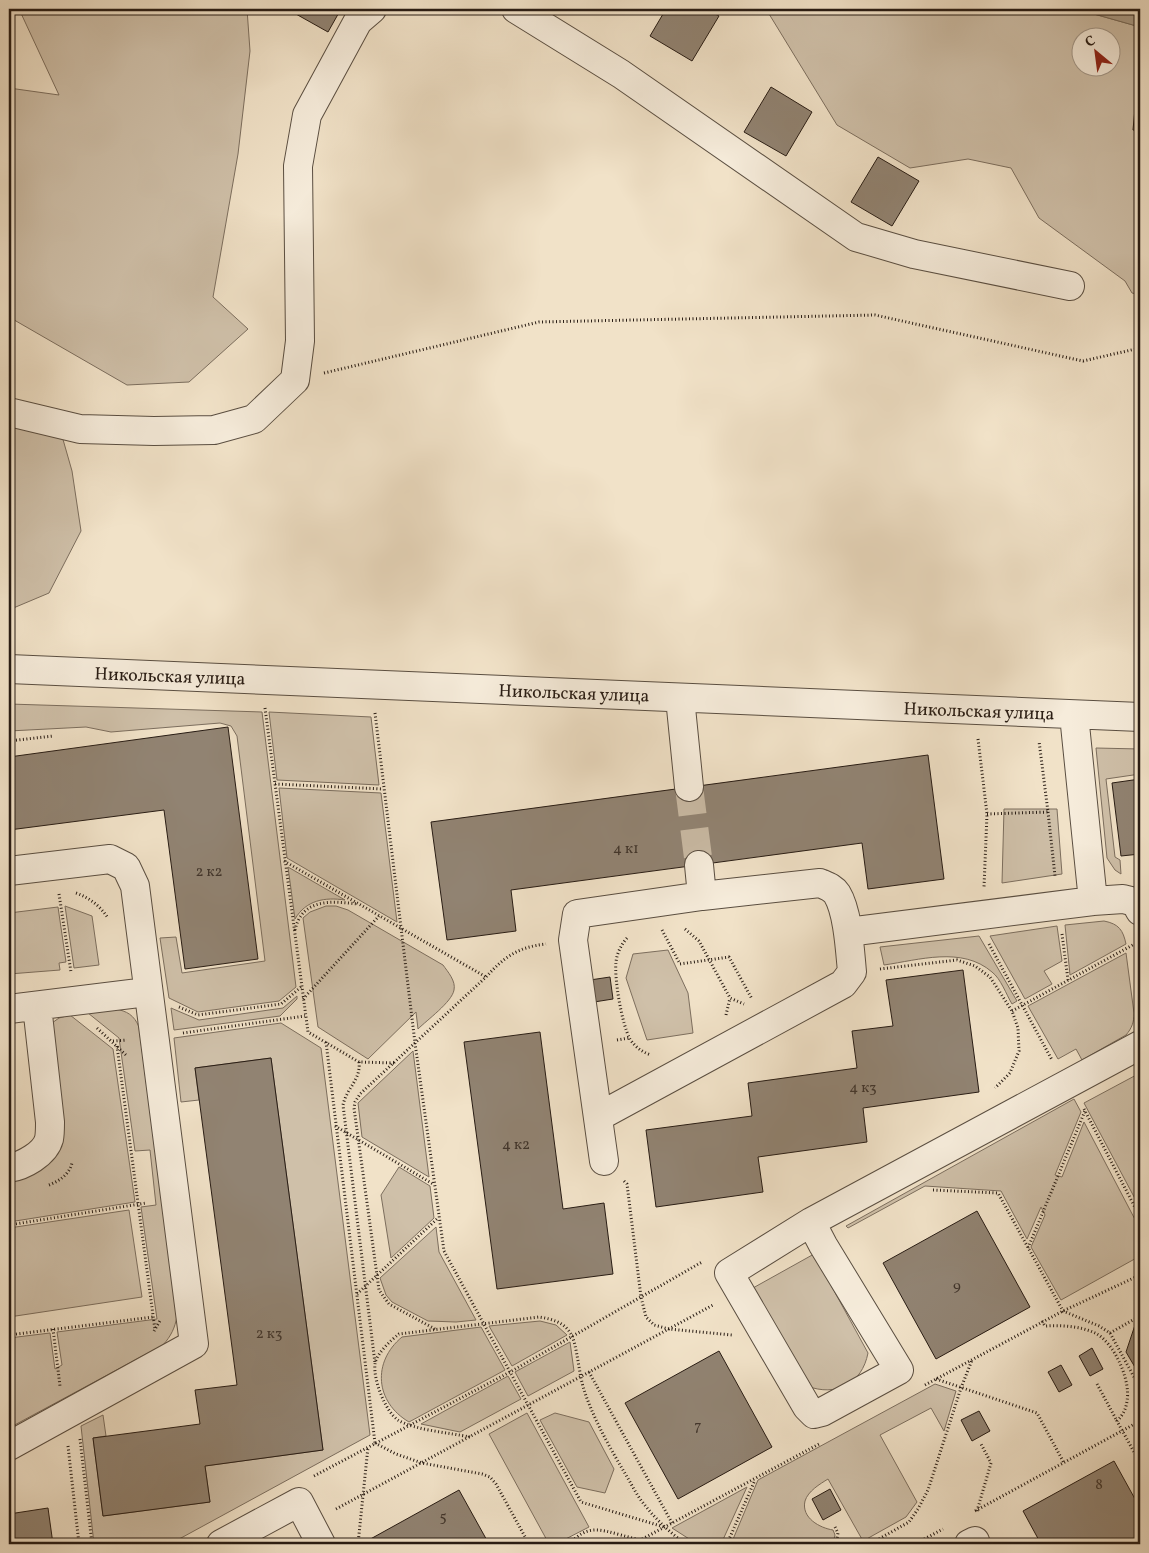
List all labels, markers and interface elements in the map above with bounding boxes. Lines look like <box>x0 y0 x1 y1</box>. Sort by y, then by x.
north arrow <box>1072 28 1122 78</box>
text: С <box>1082 31 1099 52</box>
street label: Никольская улица <box>94 662 246 693</box>
street label: Никольская улица <box>498 679 650 710</box>
street label: Никольская улица <box>903 697 1055 728</box>
house number: 4 к1 <box>613 839 639 860</box>
house number: 2 к2 <box>195 862 223 883</box>
house number: 4 к3 <box>849 1078 877 1099</box>
house number: 4 к2 <box>502 1135 530 1156</box>
house number: 9 <box>953 1276 961 1297</box>
house number: 2 к3 <box>256 1324 282 1345</box>
house number: 7 <box>694 1416 702 1437</box>
house number: 8 <box>1095 1475 1103 1496</box>
house number: 5 <box>439 1507 447 1528</box>

